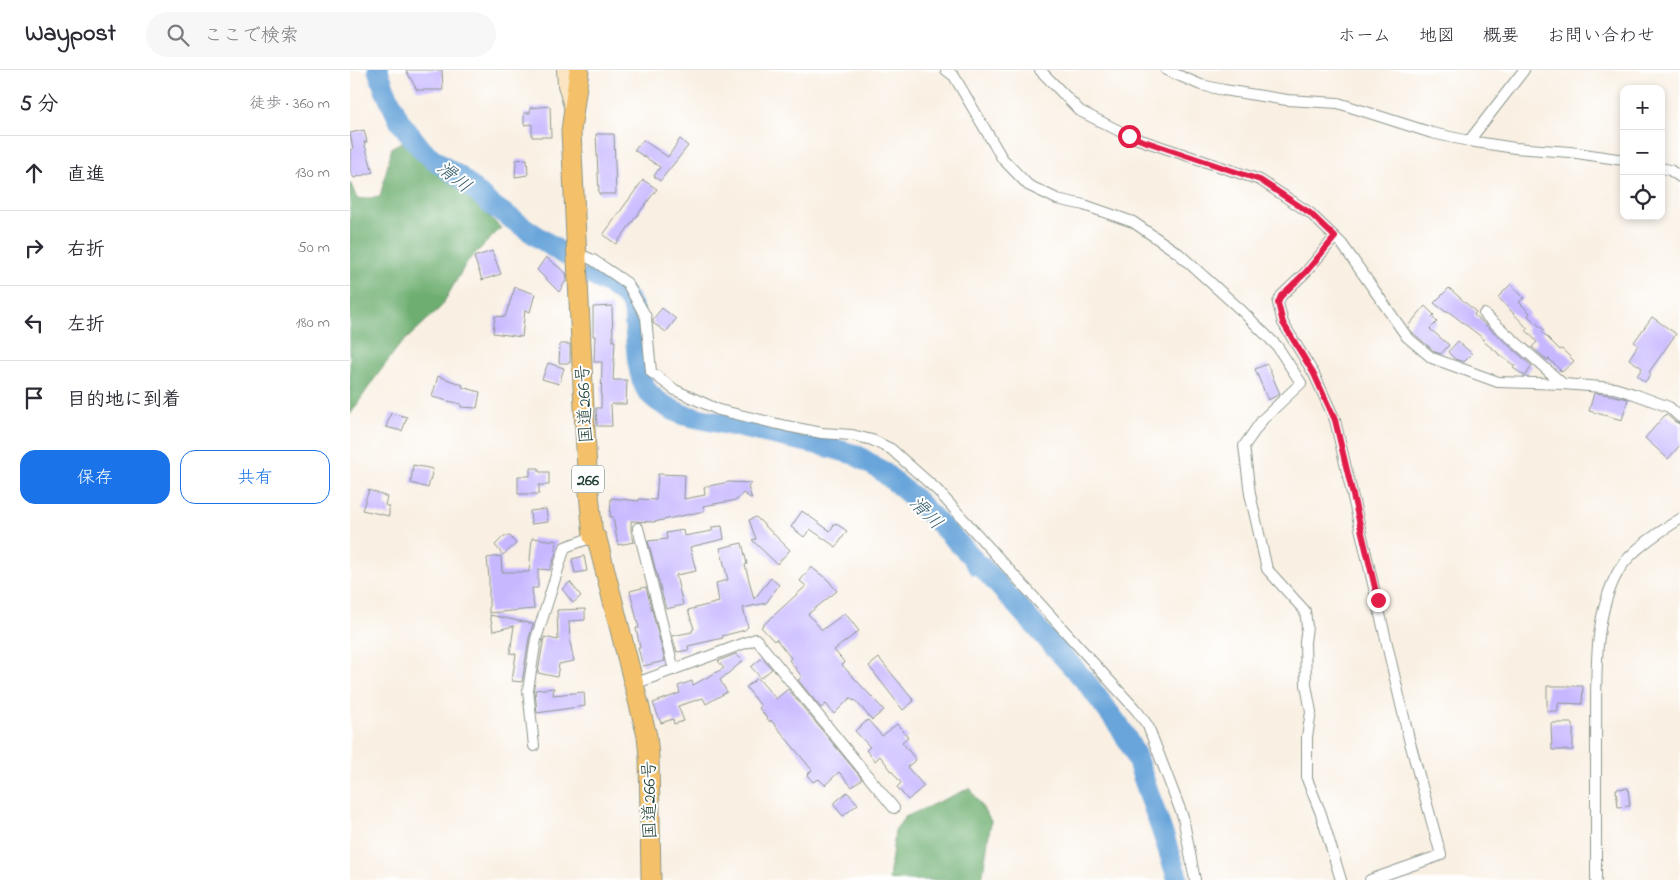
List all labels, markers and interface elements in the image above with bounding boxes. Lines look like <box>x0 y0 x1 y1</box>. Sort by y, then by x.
search box <box>146 12 496 57</box>
text: Waypost <box>25 17 116 52</box>
icon: search <box>164 21 192 49</box>
text: ここで検索 <box>204 23 299 50</box>
text: ホーム <box>1338 24 1391 50</box>
text: 地図 <box>1419 24 1455 50</box>
text: 概要 <box>1483 24 1519 50</box>
text: お問い合わせ <box>1547 24 1655 50</box>
map controls <box>1620 85 1665 220</box>
button: + <box>1620 85 1665 130</box>
text: 5 分 <box>20 90 58 120</box>
text: 徒歩 · 360 m <box>250 92 330 116</box>
route start <box>1118 125 1141 148</box>
button: − <box>1620 130 1665 175</box>
water label: 滑川 <box>430 155 477 200</box>
icon: ahead <box>20 159 48 187</box>
text: 130 m <box>295 161 330 185</box>
text: 直進 <box>67 162 105 189</box>
button: locate <box>1620 175 1665 220</box>
icon: right <box>20 234 48 262</box>
text: 50 m <box>298 236 330 260</box>
text: 右折 <box>67 237 105 264</box>
icon: left <box>20 309 48 337</box>
text: 180 m <box>296 311 330 335</box>
text: 左折 <box>67 312 105 339</box>
street label: 国道266号 <box>571 364 601 444</box>
icon: arrive <box>20 384 48 412</box>
text: 目的地に到着 <box>67 387 181 414</box>
button: 保存 <box>20 450 170 504</box>
button: 共有 <box>180 450 330 504</box>
road number: 266 <box>572 466 604 492</box>
water label: 滑川 <box>902 491 948 537</box>
route end <box>1367 589 1390 612</box>
street label: 国道266号 <box>637 760 665 840</box>

